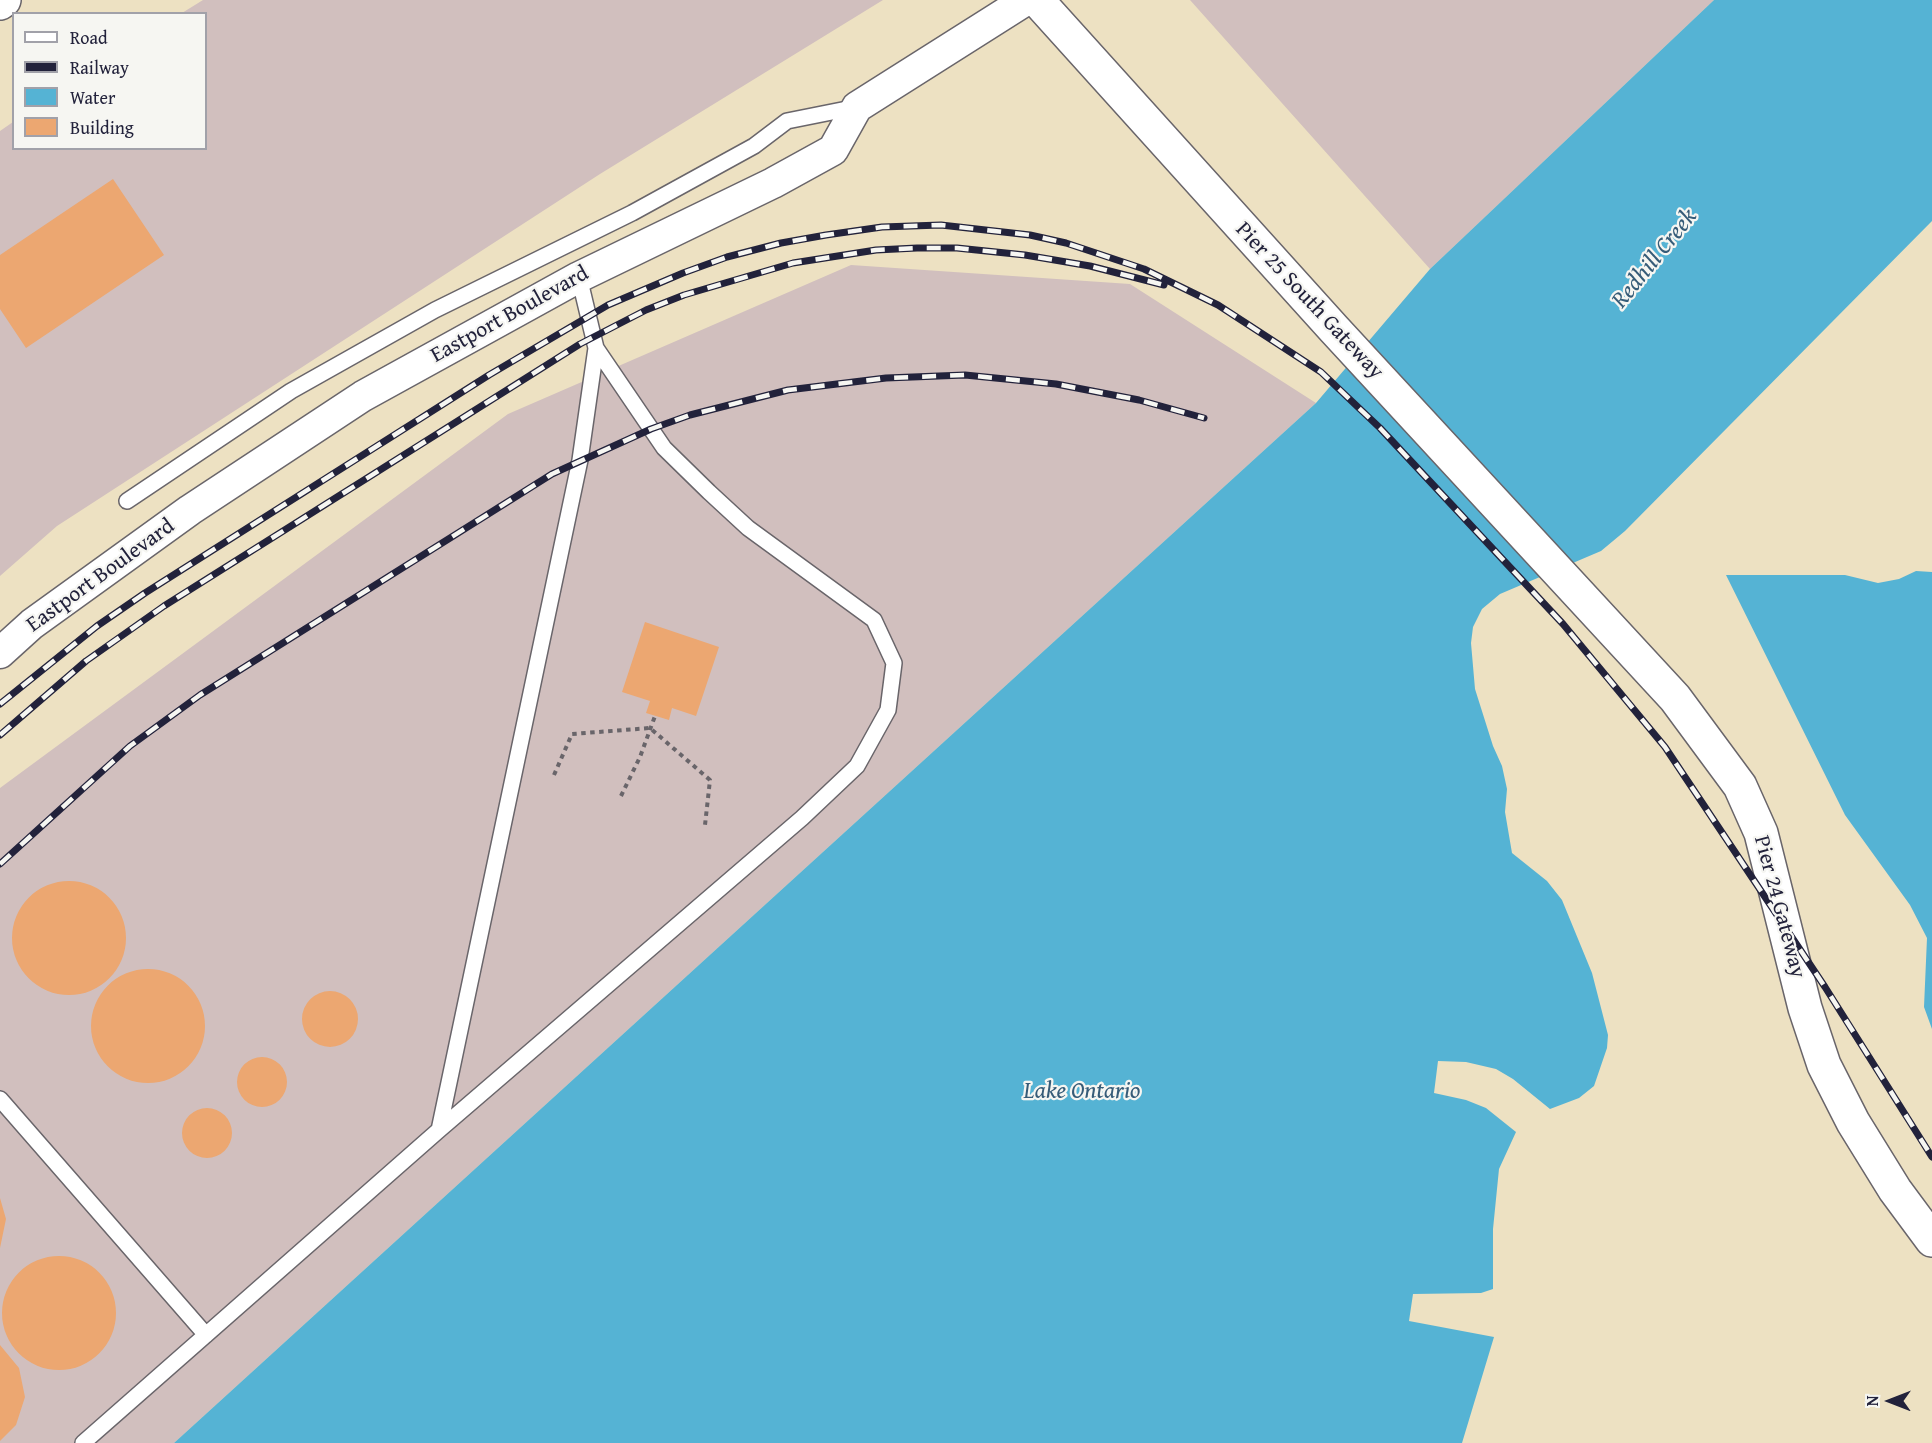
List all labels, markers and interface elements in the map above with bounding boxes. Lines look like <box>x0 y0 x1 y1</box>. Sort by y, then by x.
legend <box>12 12 207 150</box>
text: Road <box>70 24 108 51</box>
text: Railway <box>70 54 129 81</box>
text: Water <box>70 84 115 111</box>
text: Building <box>70 114 134 141</box>
water label: Redhill Creek <box>1606 204 1704 314</box>
street label: Pier 25 South Gateway <box>1229 217 1389 385</box>
street label: Eastport Boulevard <box>426 261 594 369</box>
street label: Eastport Boulevard <box>22 513 180 639</box>
street label: Pier 24 Gateway <box>1747 833 1811 981</box>
water label: Lake Ontario <box>1024 1078 1140 1106</box>
north arrow <box>1860 1371 1920 1431</box>
text: N <box>1860 1396 1884 1406</box>

